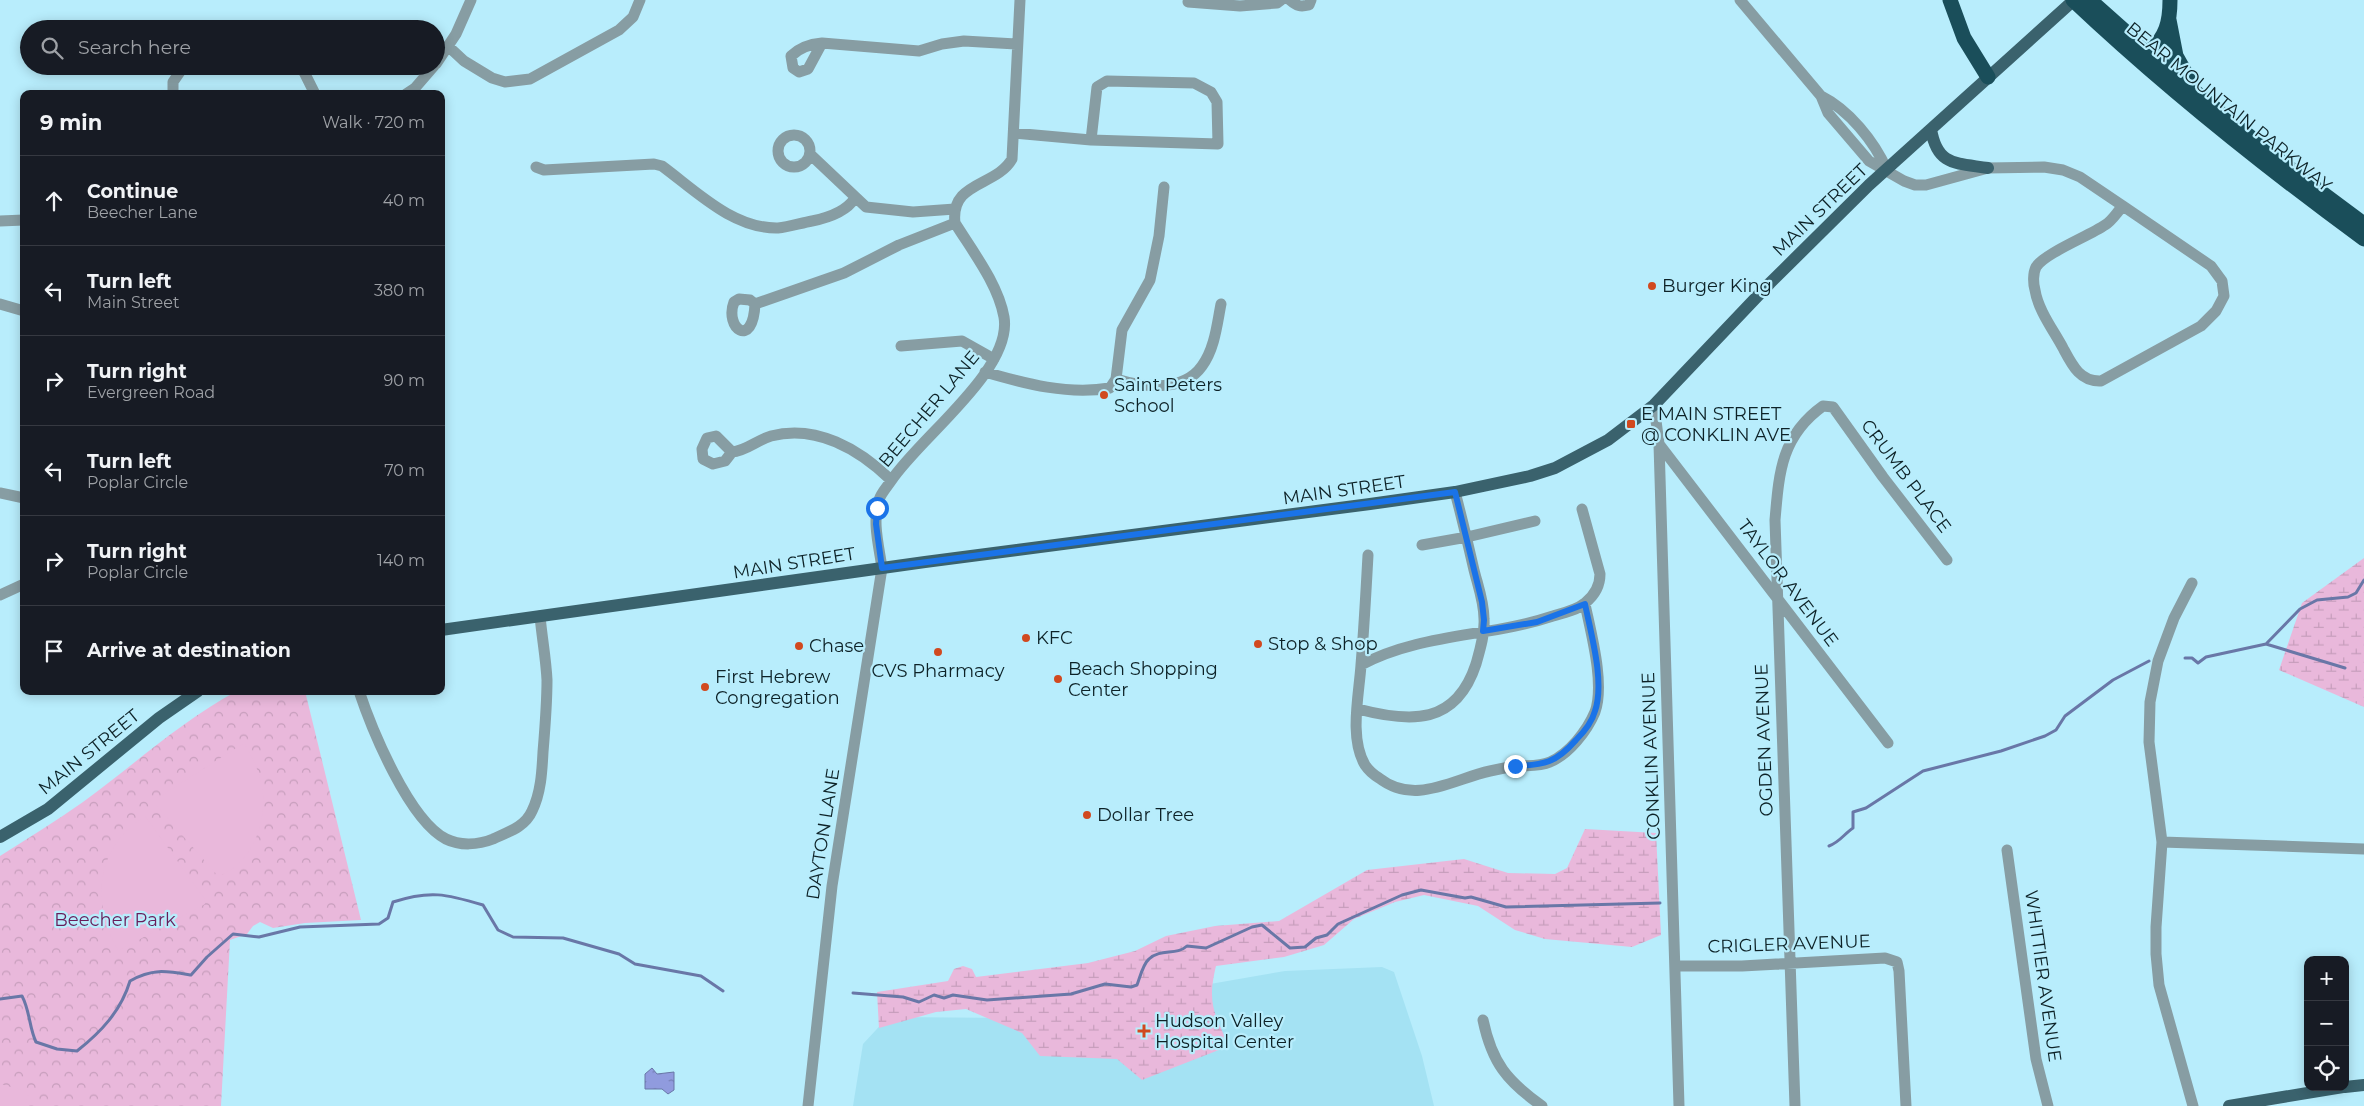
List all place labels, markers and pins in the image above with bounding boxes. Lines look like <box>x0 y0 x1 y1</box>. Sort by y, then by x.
place label: Burger King <box>1662 275 1772 297</box>
marker: Burger King <box>1646 280 1658 292</box>
place label: Saint Peters School <box>1114 374 1222 417</box>
marker: Saint Peters School <box>1098 389 1110 401</box>
place label: E MAIN STREET @ CONKLIN AVE <box>1641 403 1791 446</box>
marker: E MAIN STREET @ CONKLIN AVE <box>1625 418 1637 430</box>
place label: KFC <box>1036 627 1073 649</box>
marker: KFC <box>1020 632 1032 644</box>
place label: Stop & Shop <box>1268 633 1378 655</box>
place label: Chase <box>809 635 864 657</box>
marker: Stop & Shop <box>1252 638 1264 650</box>
marker: Chase <box>793 640 805 652</box>
marker: CVS Pharmacy <box>932 646 944 658</box>
place label: Beach Shopping Center <box>1068 658 1218 701</box>
place label: CVS Pharmacy <box>871 660 1005 682</box>
place label: First Hebrew Congregation <box>715 666 840 709</box>
marker: Beach Shopping Center <box>1052 673 1064 685</box>
marker: First Hebrew Congregation <box>699 681 711 693</box>
place label: Dollar Tree <box>1097 804 1194 826</box>
marker: Dollar Tree <box>1081 809 1093 821</box>
place label: Hudson Valley Hospital Center <box>1155 1010 1294 1053</box>
marker: Hudson Valley Hospital Center <box>1137 1024 1151 1038</box>

